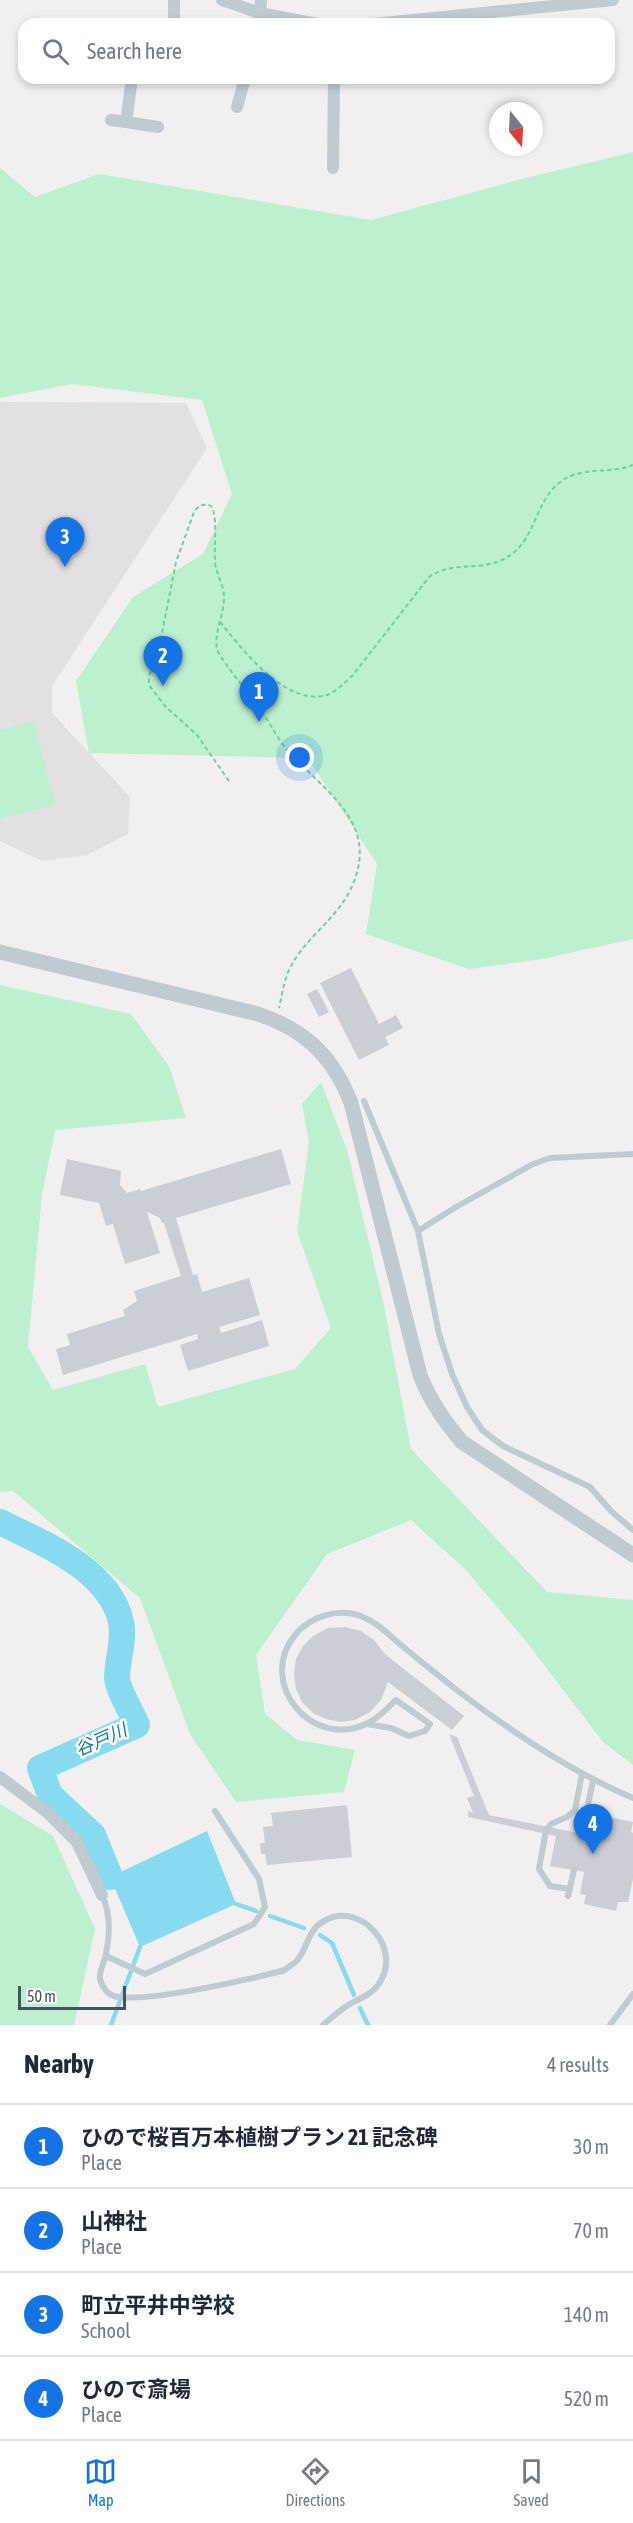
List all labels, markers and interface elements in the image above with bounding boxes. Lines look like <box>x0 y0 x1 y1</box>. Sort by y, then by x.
search box <box>18 18 615 84</box>
icon: search <box>39 35 72 68</box>
text: Search here <box>87 38 182 64</box>
north arrow <box>489 102 543 156</box>
pin: 3 <box>46 518 84 567</box>
pin: 2 <box>144 636 182 686</box>
pin: 1 <box>240 672 278 722</box>
your location <box>285 743 314 772</box>
water label: 谷戸川 <box>72 1718 132 1760</box>
pin: 4 <box>574 1804 612 1854</box>
scale bar <box>18 1983 126 2010</box>
text: 50 m <box>27 1987 56 2005</box>
text: Nearby <box>24 2049 94 2079</box>
text: 4 results <box>547 2053 609 2076</box>
text: ひので桜百万本植樹プラン 21 記念碑 <box>81 2124 438 2150</box>
text: 1 <box>39 2135 48 2158</box>
text: 30 m <box>573 2135 609 2158</box>
text: Place <box>81 2151 122 2174</box>
text: 山神社 <box>81 2208 147 2234</box>
text: 2 <box>39 2219 48 2242</box>
text: 70 m <box>573 2219 609 2242</box>
text: Place <box>81 2235 122 2258</box>
text: 町立平井中学校 <box>81 2292 235 2318</box>
text: 3 <box>39 2303 48 2326</box>
text: 140 m <box>564 2303 609 2326</box>
text: School <box>81 2319 131 2342</box>
text: ひので斎場 <box>81 2376 191 2402</box>
text: 4 <box>39 2387 48 2410</box>
text: 520 m <box>564 2387 609 2410</box>
text: Place <box>81 2403 122 2426</box>
tab: Map <box>84 2455 117 2509</box>
tab: Directions <box>285 2455 345 2509</box>
tab: Saved <box>513 2455 549 2509</box>

